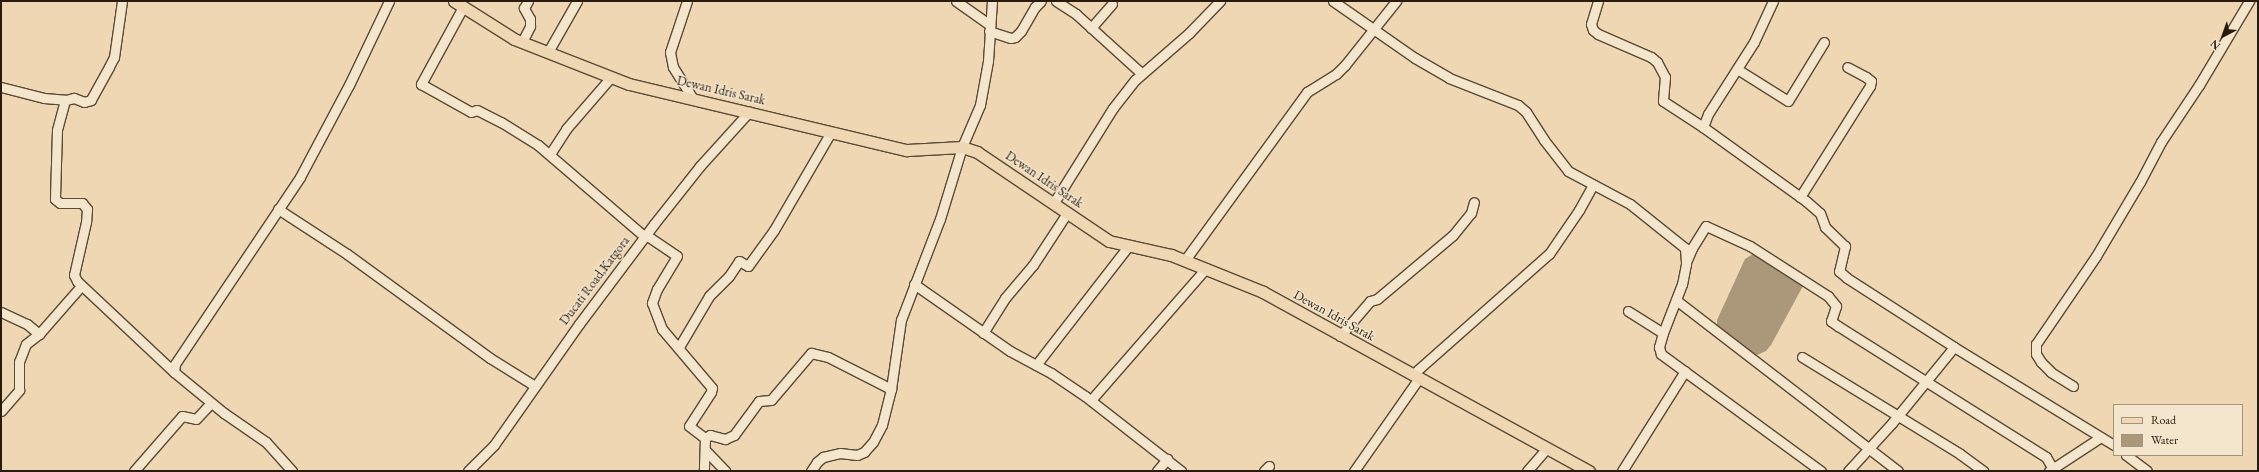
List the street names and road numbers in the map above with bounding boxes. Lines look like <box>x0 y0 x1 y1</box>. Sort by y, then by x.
street label: Dewan Idris Sarak <box>675 73 767 109</box>
street label: Dewan Idris Sarak <box>1002 148 1086 212</box>
street label: Ducati Road,Katgora <box>557 234 633 328</box>
street label: Dewan Idris Sarak <box>1291 287 1377 345</box>

